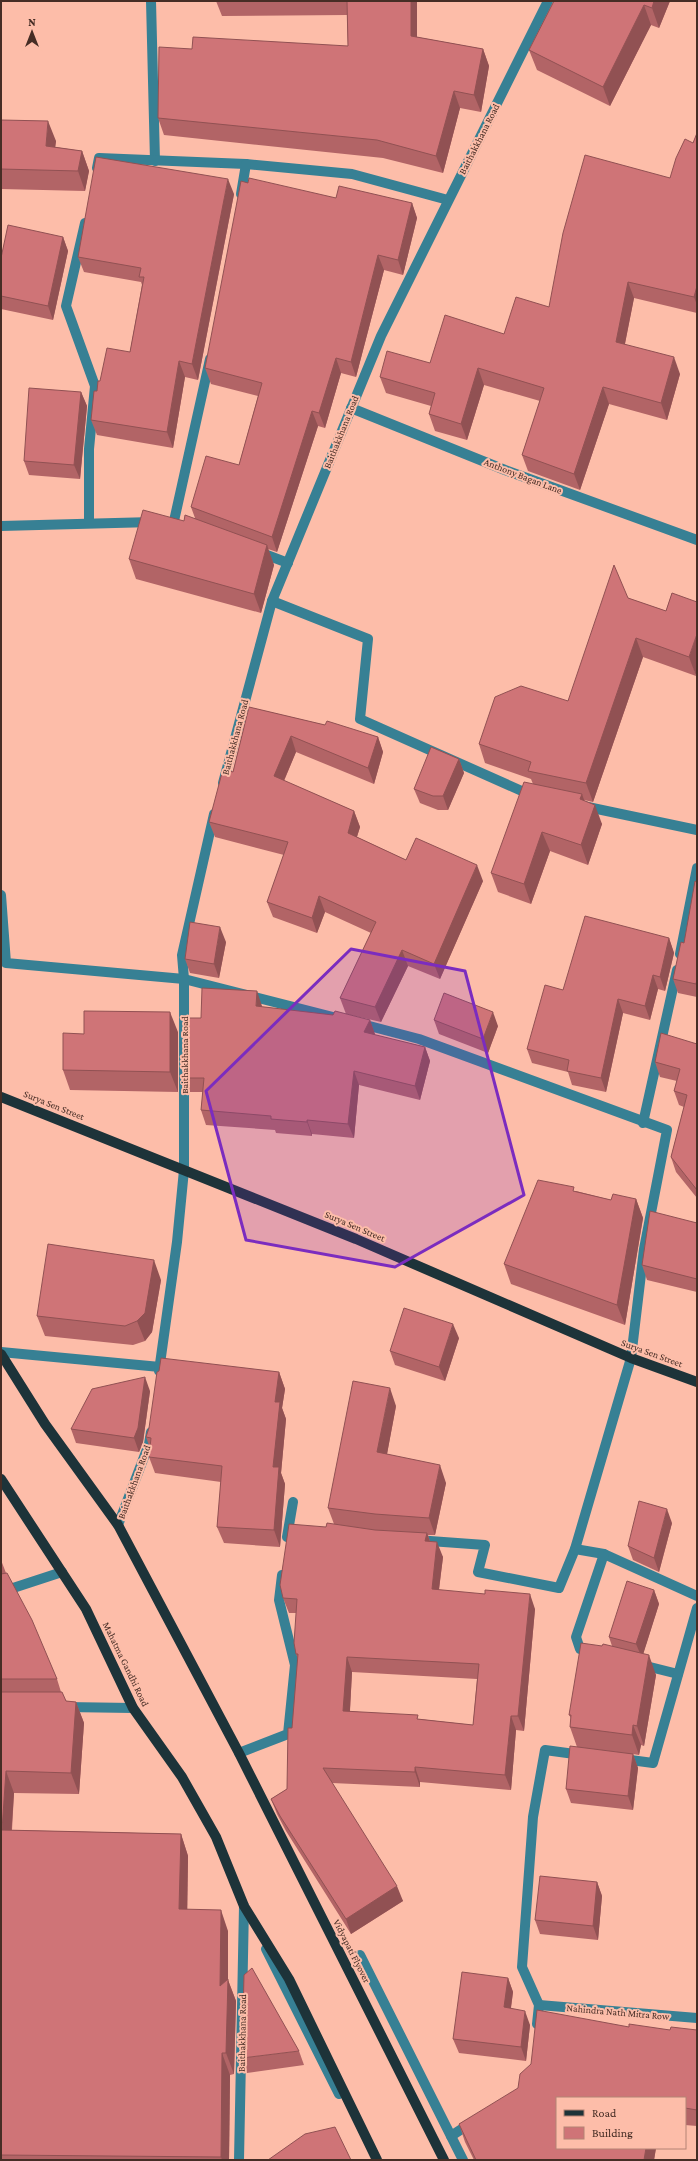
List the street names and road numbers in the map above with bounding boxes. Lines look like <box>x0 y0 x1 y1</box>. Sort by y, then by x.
street label: Baithakkhana Road <box>456 101 502 176</box>
street label: Baithakkhana Road <box>321 393 361 470</box>
street label: Anthony Bagan Lane <box>482 456 564 496</box>
street label: Baithakkhana Road <box>220 697 251 776</box>
street label: Baithakkhana Road <box>179 1015 190 1094</box>
street label: Surya Sen Street <box>22 1088 87 1122</box>
street label: Surya Sen Street <box>323 1208 387 1244</box>
street label: Surya Sen Street <box>620 1337 685 1369</box>
street label: Baithakkhana Road <box>116 1443 153 1520</box>
street label: Mahatma Gandhi Road <box>101 1620 152 1709</box>
street label: Vidyapati Flyover <box>331 1917 373 1985</box>
street label: Baithakkhana Road <box>236 1993 248 2072</box>
street label: Nahindra Nath Mitra Row <box>566 2002 670 2022</box>

